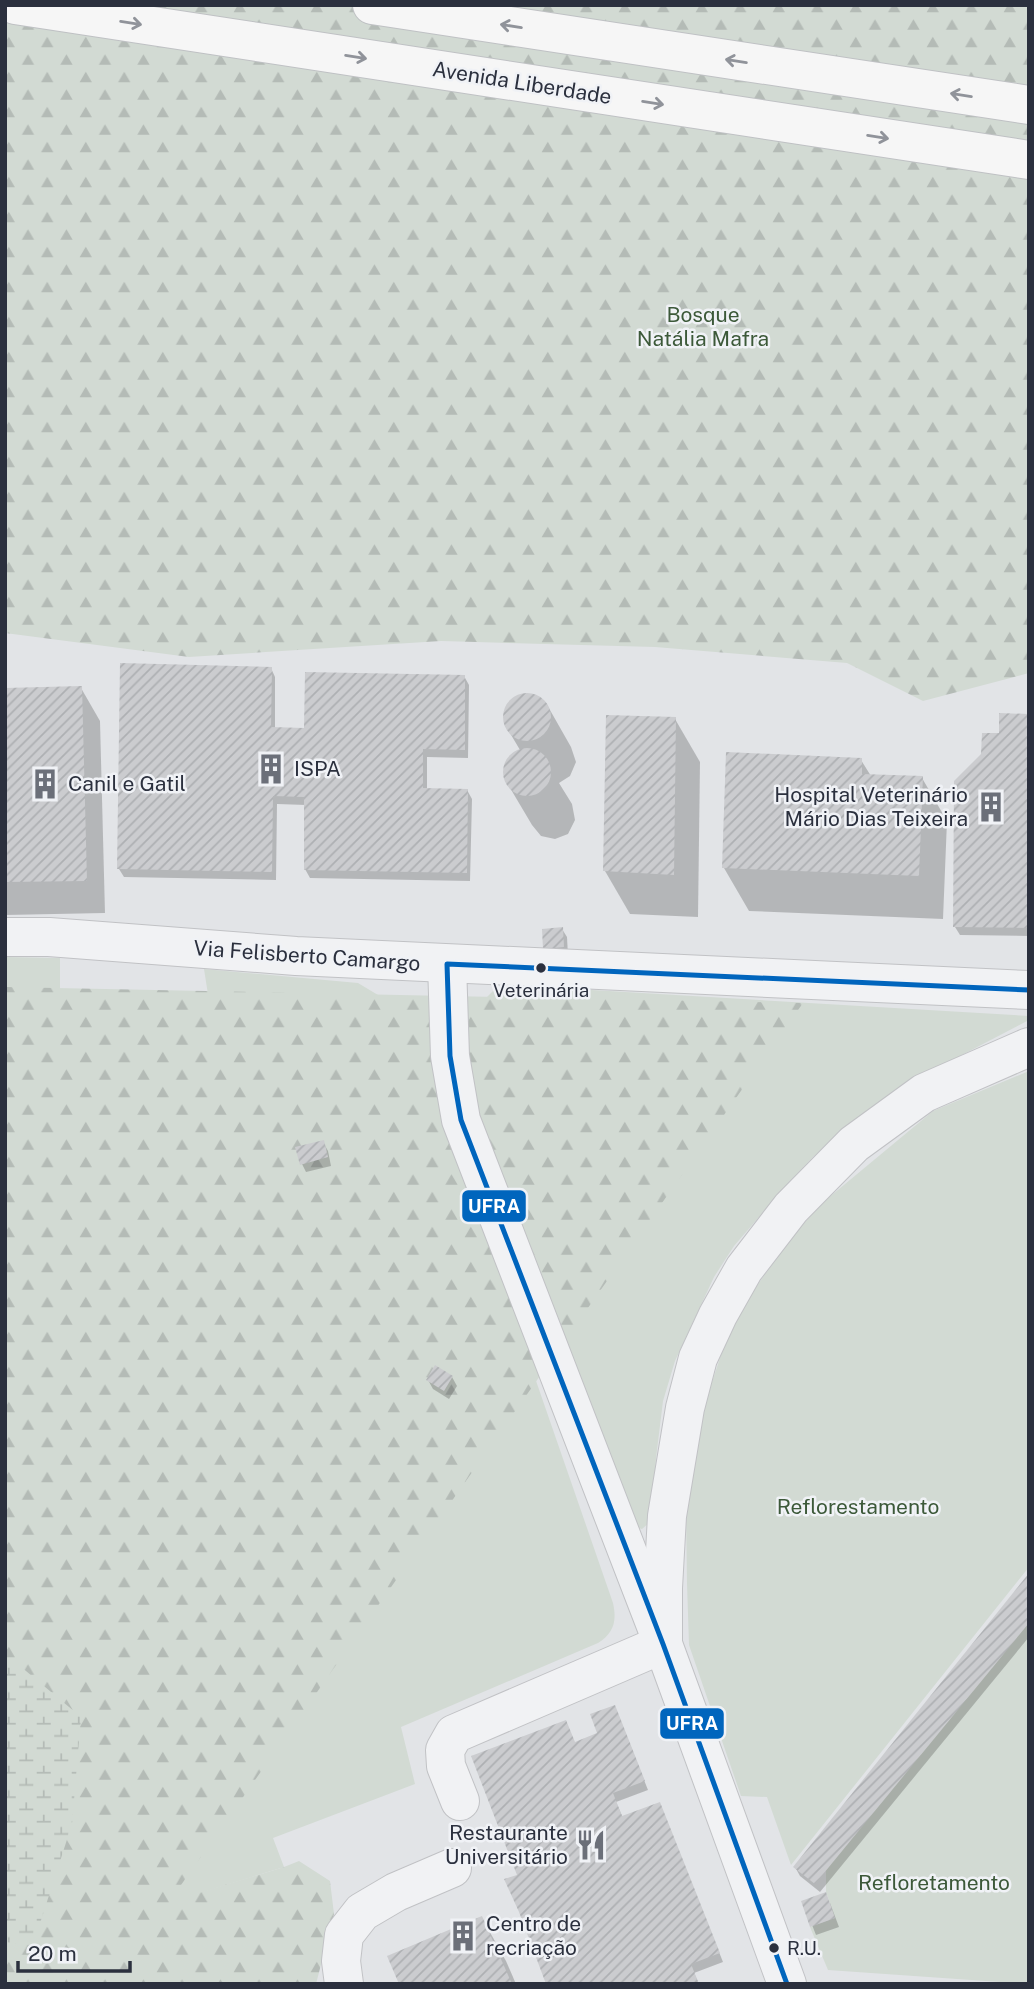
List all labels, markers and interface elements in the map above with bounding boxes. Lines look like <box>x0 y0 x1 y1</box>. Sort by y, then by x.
one-way arrow <box>119 17 142 30</box>
one-way arrow <box>501 20 523 33</box>
one-way arrow <box>344 51 366 64</box>
one-way arrow <box>725 54 748 67</box>
street label: Avenida Liberdade <box>431 56 613 109</box>
one-way arrow <box>950 88 973 101</box>
one-way arrow <box>641 97 664 110</box>
one-way arrow <box>866 131 889 144</box>
park label: Bosque Natália Mafra <box>637 302 769 351</box>
building icon: ISPA <box>254 752 288 786</box>
place label: ISPA <box>294 756 341 781</box>
building icon: Canil e Gatil <box>28 767 62 801</box>
place label: Canil e Gatil <box>68 771 186 796</box>
place label: Hospital Veterinário Mário Dias Teixeira <box>774 782 968 831</box>
building icon: Hospital Veterinário Mário Dias Teixeira <box>974 790 1008 824</box>
street label: Via Felisberto Camargo <box>193 935 421 976</box>
marker: Veterinária <box>534 961 548 975</box>
place label: Veterinária <box>493 979 589 1001</box>
line badge: UFRA <box>461 1189 527 1223</box>
text: UFRA <box>468 1195 520 1217</box>
park label: Reflorestamento <box>777 1494 939 1519</box>
line badge: UFRA <box>659 1707 725 1740</box>
text: UFRA <box>666 1712 718 1734</box>
place label: Restaurante Universitário <box>445 1820 568 1869</box>
restaurant icon: Restaurante Universitário <box>574 1828 608 1862</box>
park label: Refloretamento <box>858 1870 1010 1895</box>
place label: Centro de recriação <box>486 1911 581 1960</box>
building icon: Centro de recriação <box>446 1919 480 1953</box>
scale bar <box>18 1930 130 1974</box>
place label: R.U. <box>787 1937 821 1959</box>
text: 20 m <box>28 1941 77 1966</box>
marker: R.U. <box>767 1941 781 1955</box>

